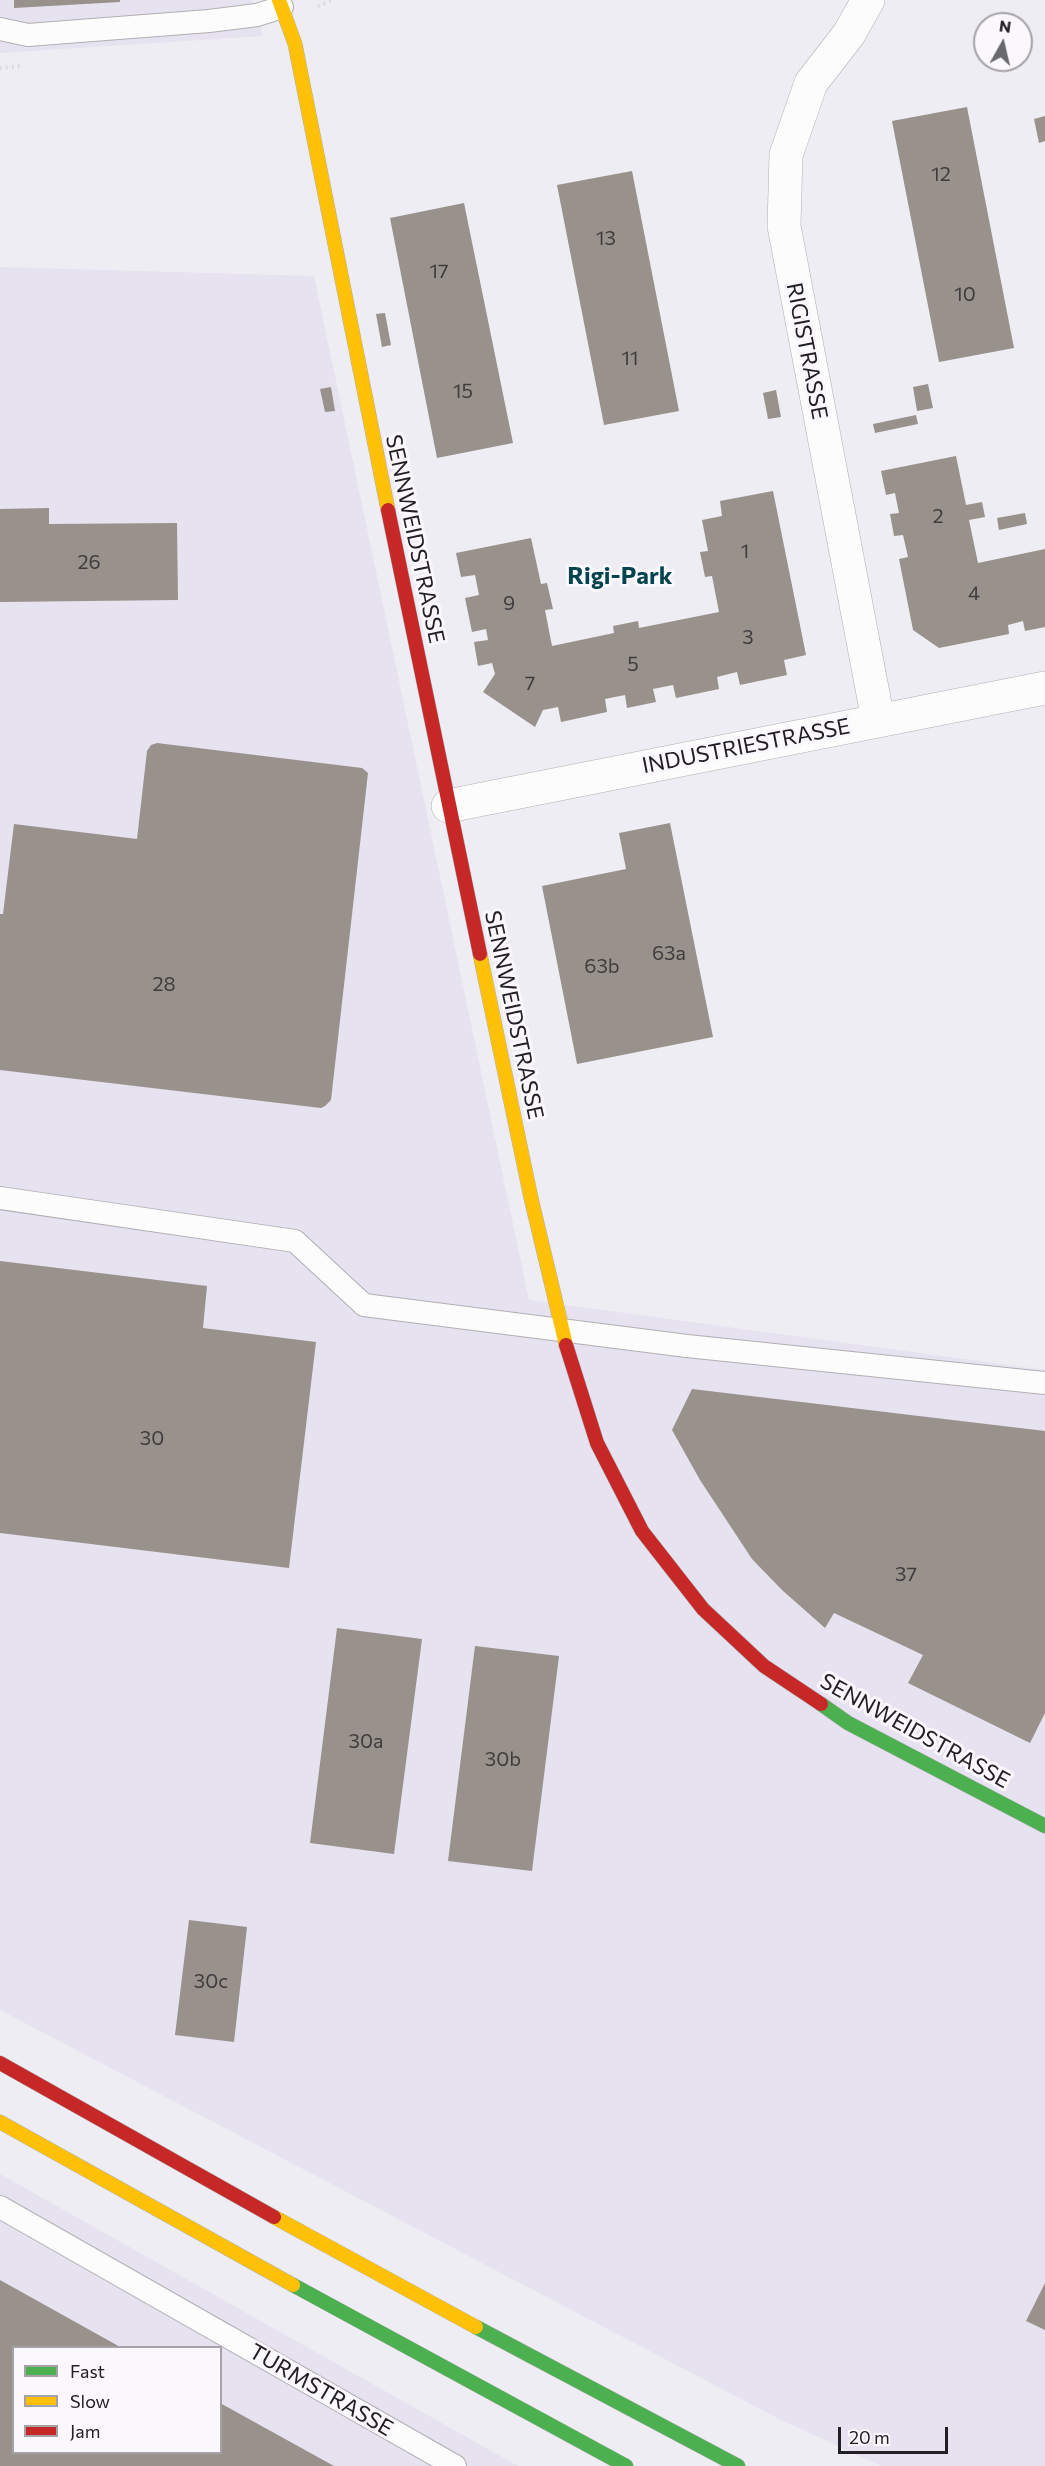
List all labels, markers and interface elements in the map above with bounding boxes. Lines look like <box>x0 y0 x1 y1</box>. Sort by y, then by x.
north arrow <box>973 12 1033 72</box>
text: N <box>998 15 1013 36</box>
house number: 12 <box>931 162 951 186</box>
house number: 13 <box>596 226 616 250</box>
house number: 17 <box>429 259 449 283</box>
street label: RIGISTRASSE <box>781 280 833 422</box>
house number: 10 <box>954 282 976 306</box>
house number: 11 <box>621 346 639 370</box>
house number: 15 <box>453 379 473 403</box>
street label: SENNWEIDSTRASSE <box>380 432 450 646</box>
house number: 2 <box>932 504 944 528</box>
house number: 1 <box>741 539 749 563</box>
house number: 26 <box>77 550 101 574</box>
district label: Rigi-Park <box>567 562 673 590</box>
house number: 4 <box>968 581 980 605</box>
house number: 9 <box>503 591 515 615</box>
house number: 3 <box>742 625 754 649</box>
house number: 5 <box>627 652 639 676</box>
house number: 7 <box>525 671 535 695</box>
street label: INDUSTRIESTRASSE <box>640 713 852 779</box>
street label: SENNWEIDSTRASSE <box>479 908 549 1122</box>
house number: 63a <box>652 941 686 965</box>
house number: 63b <box>584 954 620 978</box>
house number: 28 <box>152 972 176 996</box>
house number: 30 <box>140 1426 164 1450</box>
house number: 37 <box>895 1562 917 1586</box>
street label: SENNWEIDSTRASSE <box>816 1668 1014 1794</box>
house number: 30a <box>349 1729 383 1753</box>
house number: 30b <box>485 1747 521 1771</box>
house number: 30c <box>194 1969 228 1993</box>
street label: TURMSTRASSE <box>244 2338 398 2442</box>
legend <box>12 2346 222 2454</box>
text: Fast <box>70 2360 105 2382</box>
text: Slow <box>70 2390 110 2412</box>
scale bar <box>841 2415 950 2453</box>
text: Jam <box>70 2420 100 2442</box>
text: 20 m <box>849 2426 890 2448</box>

